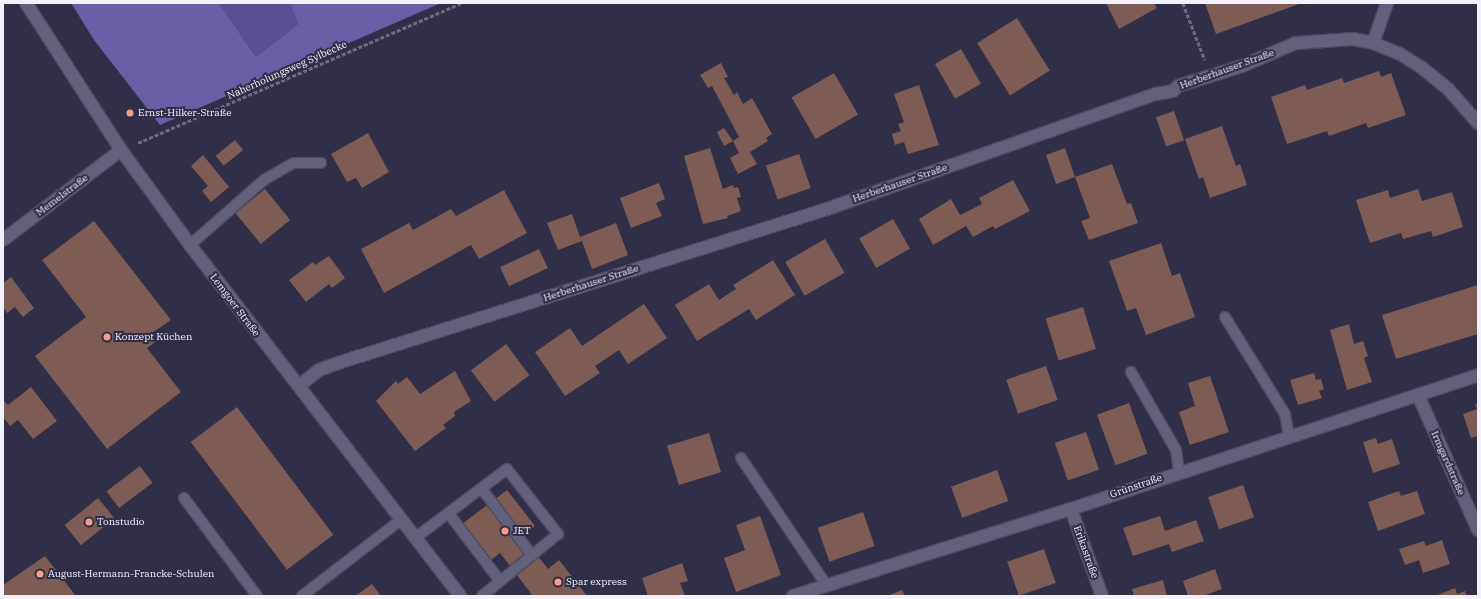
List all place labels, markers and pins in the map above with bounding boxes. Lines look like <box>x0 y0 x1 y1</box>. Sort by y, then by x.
place label: Ernst-Hilker-Straße <box>138 107 231 119</box>
marker: Ernst-Hilker-Straße <box>125 108 135 118</box>
place label: Konzept Küchen <box>115 331 192 343</box>
marker: Konzept Küchen <box>102 332 112 342</box>
place label: Tonstudio <box>97 516 144 528</box>
marker: Tonstudio <box>84 517 94 527</box>
place label: JET <box>513 525 530 537</box>
marker: JET <box>500 526 510 536</box>
place label: August-Hermann-Francke-Schulen <box>48 568 214 580</box>
marker: August-Hermann-Francke-Schulen <box>35 569 45 579</box>
place label: Spar express <box>566 576 627 588</box>
marker: Spar express <box>553 577 563 587</box>

